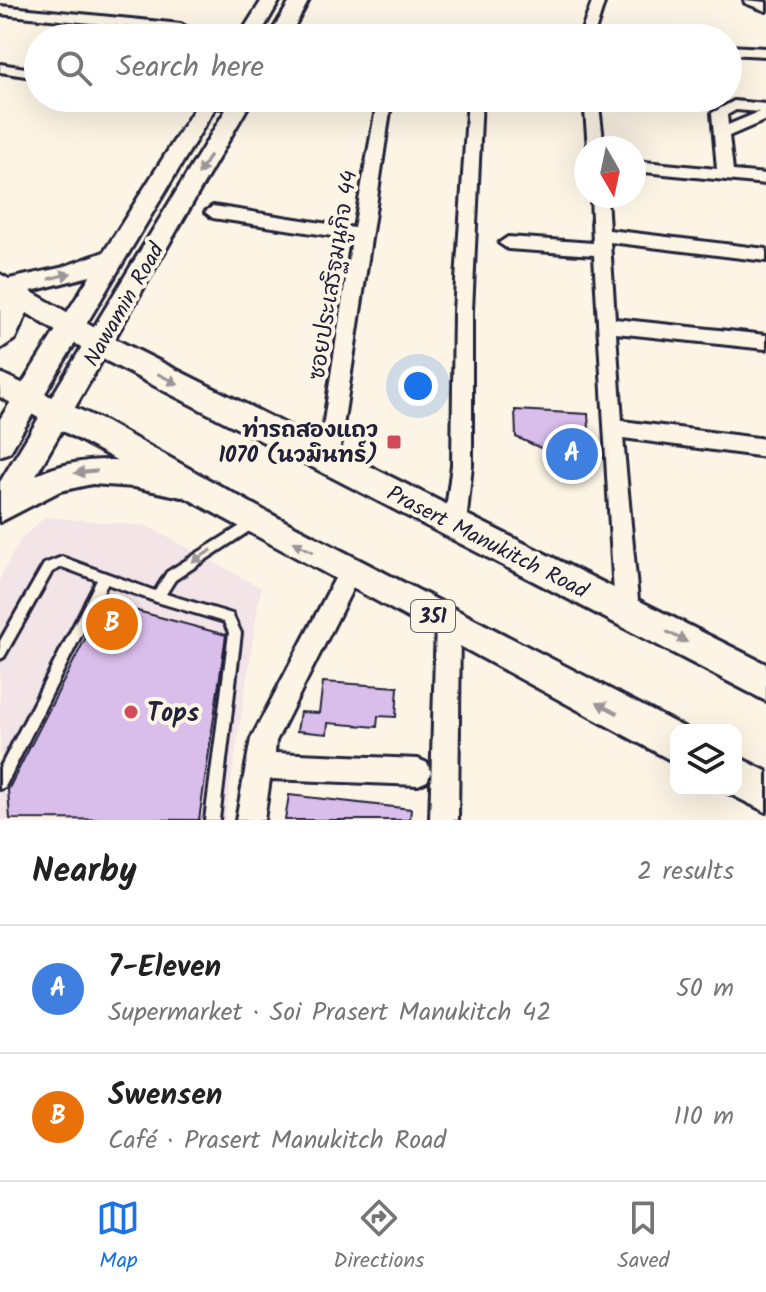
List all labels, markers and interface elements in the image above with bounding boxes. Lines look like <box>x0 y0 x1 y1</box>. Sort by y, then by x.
search box <box>24 24 742 112</box>
text: Search here <box>116 44 264 92</box>
icon: search <box>52 46 96 90</box>
north arrow <box>574 136 646 208</box>
one-way arrow <box>197 154 211 176</box>
street label: ซอยประเสริฐมนูกิจ 44 <box>301 168 368 383</box>
street label: Nawamin Road <box>76 236 175 374</box>
one-way arrow <box>48 269 72 282</box>
your location <box>398 366 438 406</box>
one-way arrow <box>157 373 180 386</box>
place label: ท่ารถสองแถว 1070 (นวมินทร์) <box>218 414 378 474</box>
pin: A <box>546 424 598 484</box>
marker: ท่ารถสองแถว 1070 (นวมินทร์) <box>385 433 403 451</box>
one-way arrow <box>73 466 98 479</box>
street label: Prasert Manukitch Road <box>380 477 595 610</box>
one-way arrow <box>292 541 314 555</box>
one-way arrow <box>191 548 213 562</box>
pin: B <box>86 594 138 654</box>
road number: 351 <box>411 600 455 632</box>
one-way arrow <box>665 630 688 644</box>
place label: Tops <box>147 693 199 735</box>
one-way arrow <box>595 702 618 715</box>
marker: Tops <box>122 703 140 721</box>
map controls <box>670 724 742 796</box>
button: layers <box>670 724 742 796</box>
text: Nearby <box>32 845 137 899</box>
text: 2 results <box>637 851 734 893</box>
text: 7-Eleven <box>108 944 221 992</box>
text: A <box>50 968 66 1010</box>
text: 50 m <box>676 968 734 1010</box>
text: Supermarket · Soi Prasert Manukitch 42 <box>108 992 551 1034</box>
text: Swensen <box>108 1072 222 1120</box>
text: B <box>50 1096 66 1138</box>
text: 110 m <box>674 1096 734 1138</box>
text: Café · Prasert Manukitch Road <box>108 1120 446 1162</box>
tab: Map <box>96 1196 140 1279</box>
tab: Directions <box>333 1196 425 1279</box>
tab: Saved <box>617 1196 670 1279</box>

